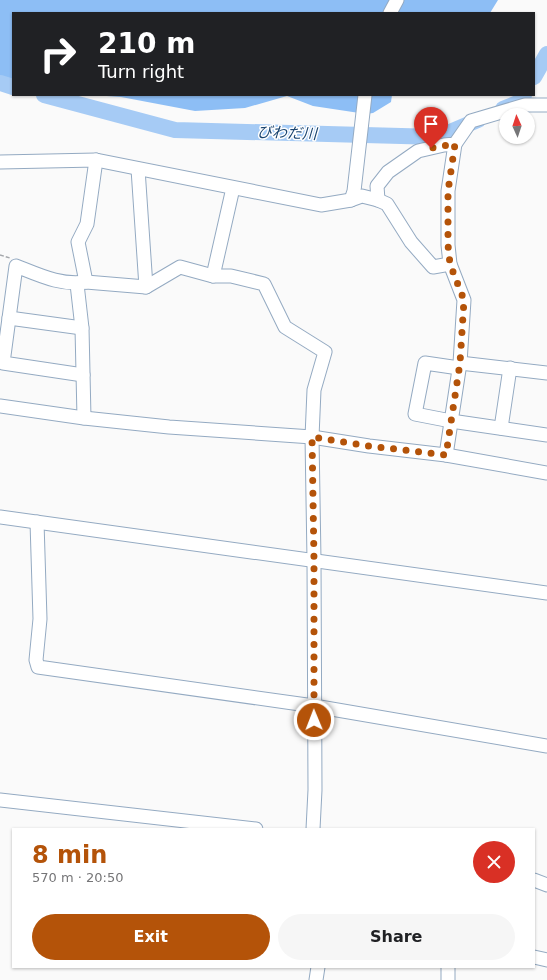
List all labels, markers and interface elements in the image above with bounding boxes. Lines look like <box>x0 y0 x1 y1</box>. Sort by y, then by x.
text: 210 m <box>98 27 195 60</box>
icon: right <box>32 28 84 80</box>
text: Turn right <box>98 61 184 82</box>
pin <box>414 107 448 148</box>
north arrow <box>499 108 535 144</box>
map controls <box>499 108 535 144</box>
icon: arrive <box>420 113 442 135</box>
water label: びわだ川 <box>257 123 319 143</box>
position arrow <box>293 699 335 741</box>
text: 8 min <box>32 841 107 869</box>
button: close <box>473 841 515 883</box>
text: 570 m · 20:50 <box>32 870 123 885</box>
button: Exit <box>32 914 270 960</box>
button: Share <box>278 914 515 960</box>

